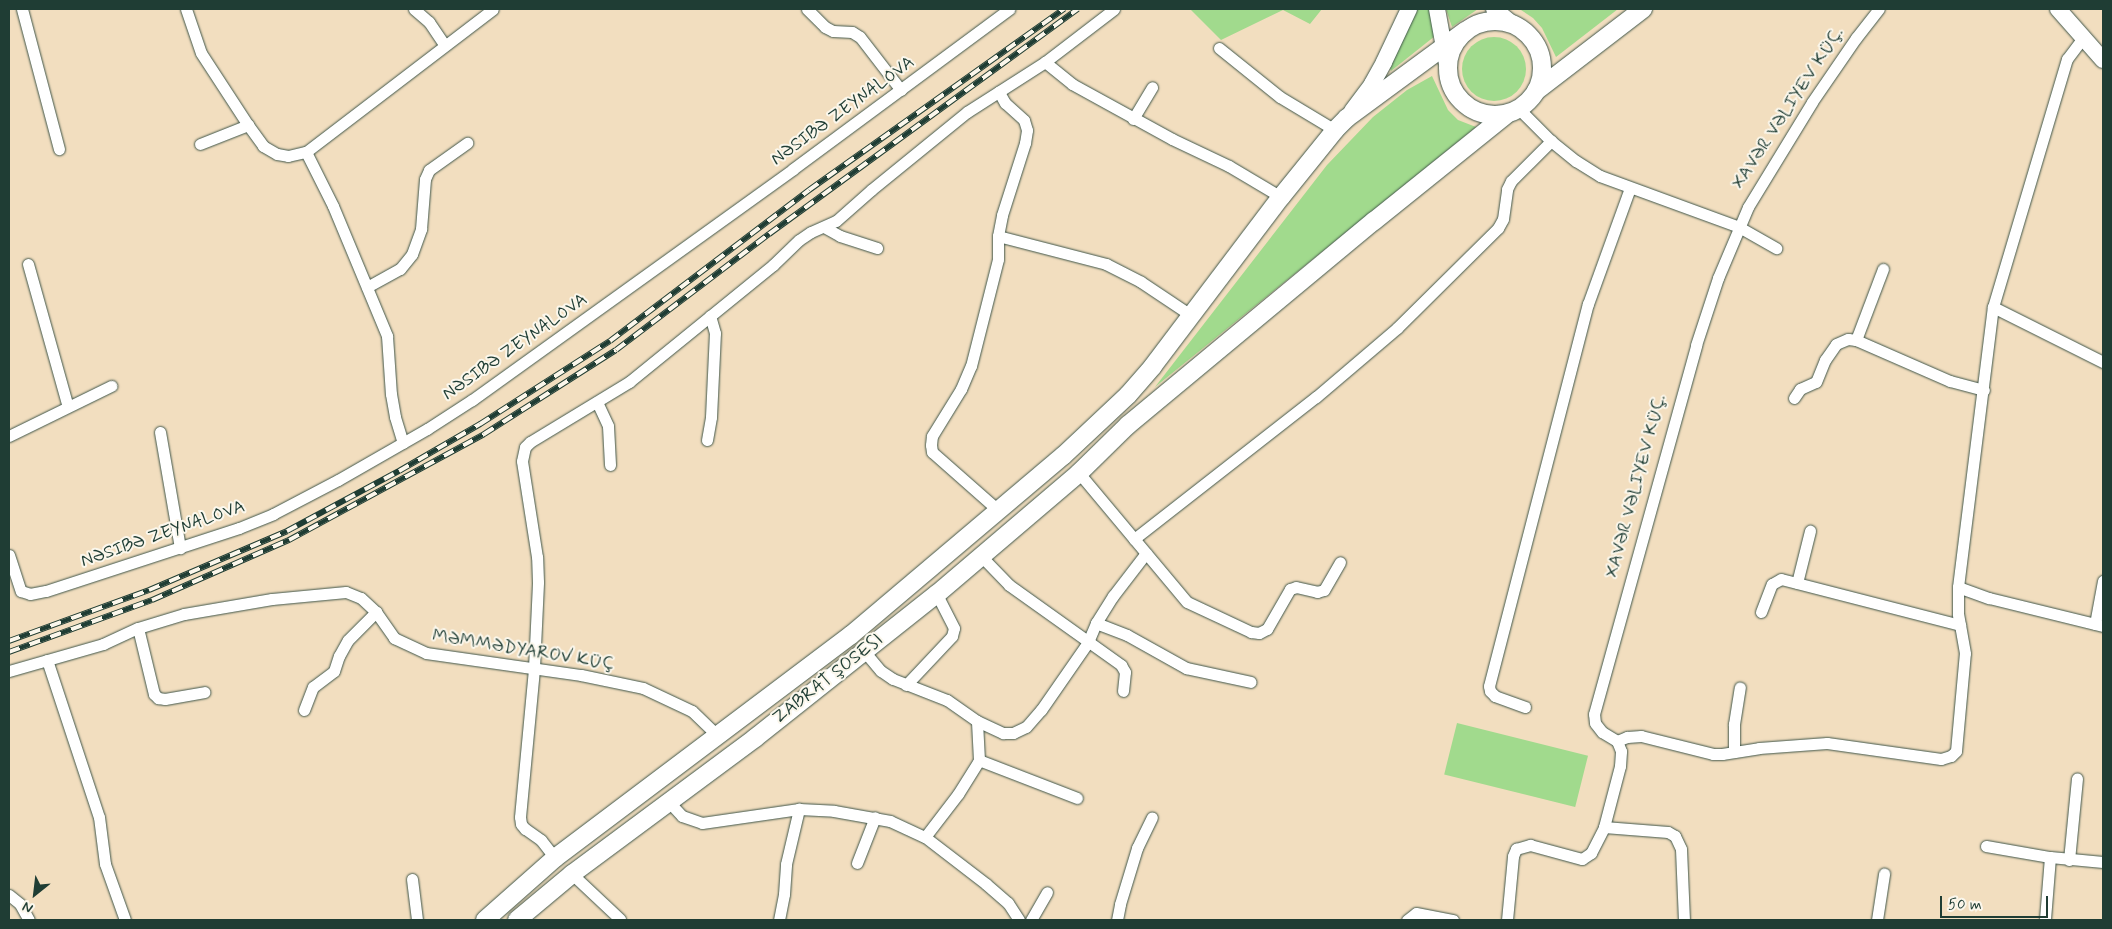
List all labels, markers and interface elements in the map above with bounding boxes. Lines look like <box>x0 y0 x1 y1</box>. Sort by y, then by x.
street label: XAVƏR VƏLIYEV KÜÇ. <box>1728 23 1848 193</box>
street label: NƏSIBƏ ZEYNALOVA <box>767 52 919 170</box>
street label: NƏSIBƏ ZEYNALOVA <box>438 289 592 405</box>
street label: XAVƏR VƏLIYEV KÜÇ. <box>1601 392 1671 580</box>
street label: NƏSIBƏ ZEYNALOVA <box>78 496 248 572</box>
street label: MƏMMƏDYAROV KÜÇ <box>430 625 616 675</box>
street label: ZABRAT ŞOSESI <box>769 629 887 729</box>
north arrow <box>10 869 60 919</box>
scale bar <box>1942 886 2050 918</box>
text: 50 m <box>1948 895 1982 915</box>
text: N <box>19 897 36 917</box>

